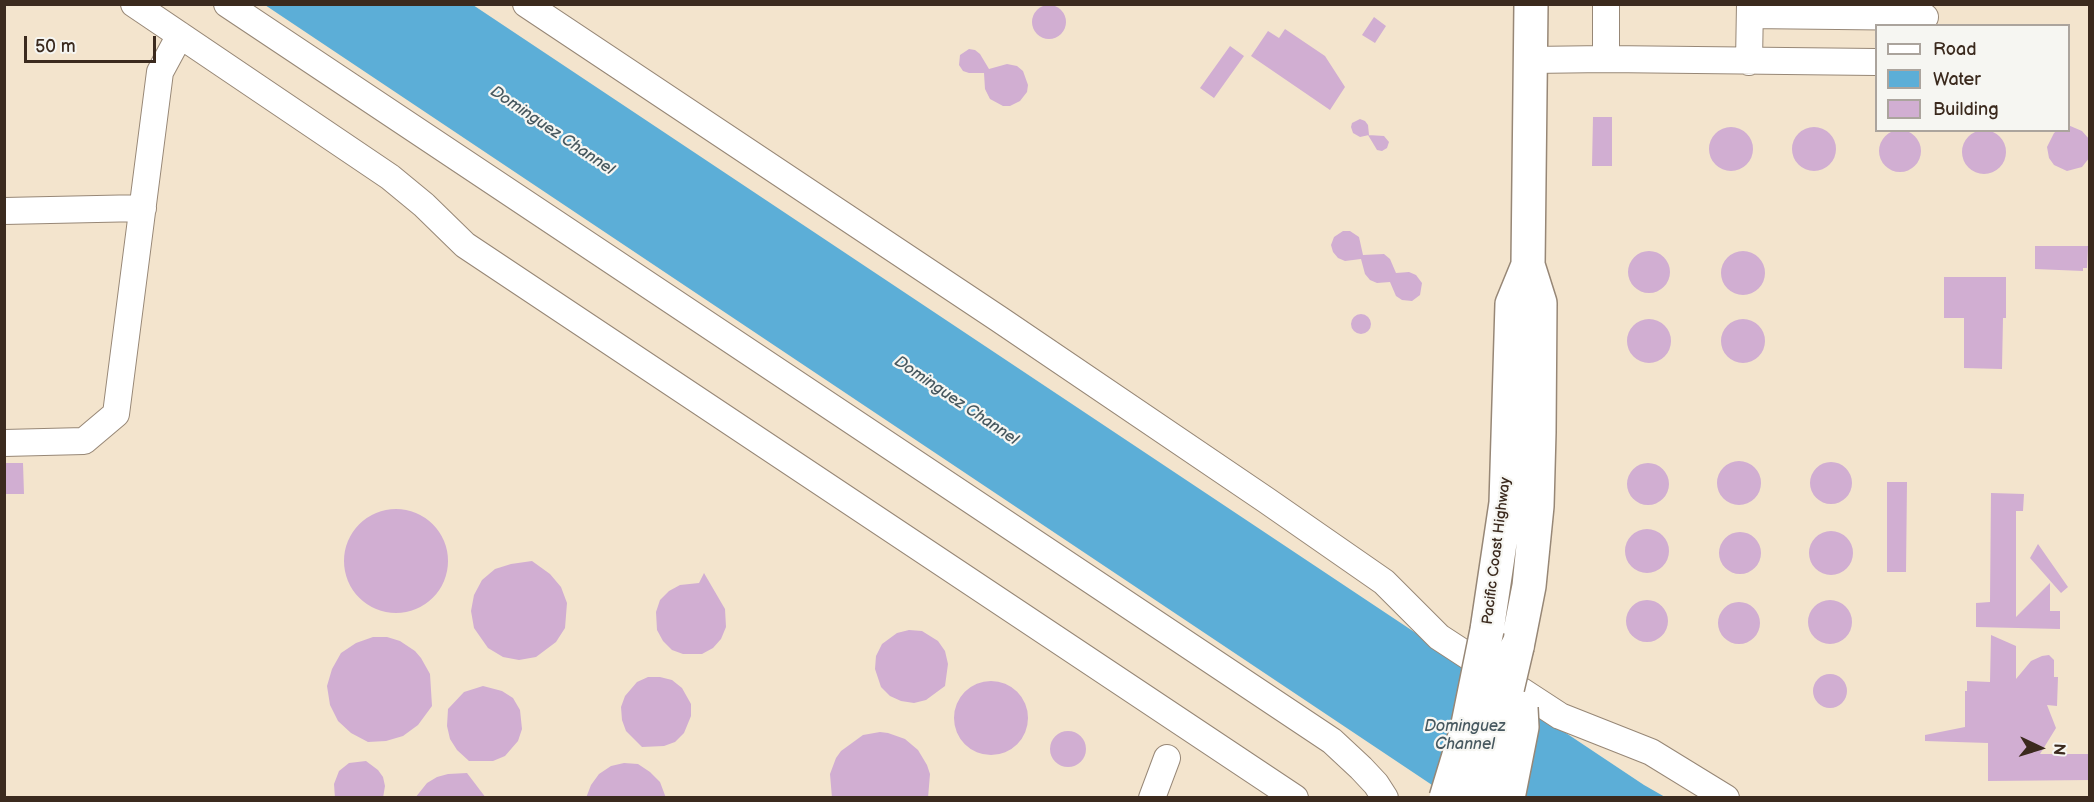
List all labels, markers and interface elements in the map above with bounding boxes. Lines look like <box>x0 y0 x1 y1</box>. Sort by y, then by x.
scale bar <box>27 24 159 62</box>
legend <box>1875 24 2070 132</box>
text: 50 m <box>35 36 76 57</box>
text: Road <box>1933 39 1977 60</box>
text: Water <box>1933 69 1981 90</box>
water label: Dominguez Channel <box>486 82 618 180</box>
text: Building <box>1933 99 1999 120</box>
water label: Dominguez Channel <box>890 352 1022 450</box>
street label: Pacific Coast Highway <box>1479 476 1515 626</box>
water label: Dominguez Channel <box>1424 717 1506 755</box>
north arrow <box>2010 718 2070 778</box>
text: N <box>2049 743 2068 756</box>

